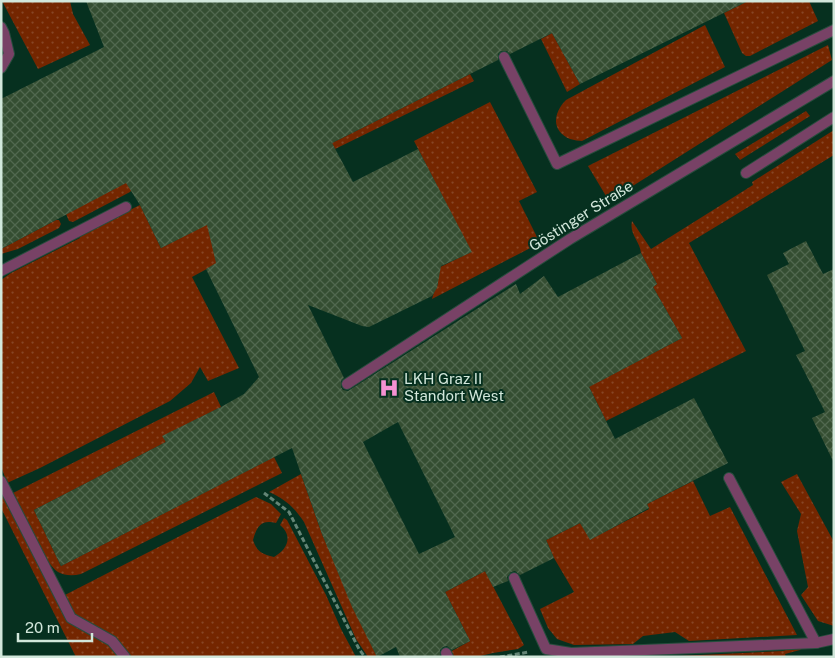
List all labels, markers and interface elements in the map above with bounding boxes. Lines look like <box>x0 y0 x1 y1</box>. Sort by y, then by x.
street label: Göstinger Straße <box>526 177 636 254</box>
place label: LKH Graz II Standort West <box>404 370 504 404</box>
hospital icon: LKH Graz II Standort West <box>378 377 400 399</box>
scale bar <box>18 610 91 642</box>
text: 20 m <box>25 619 60 636</box>

